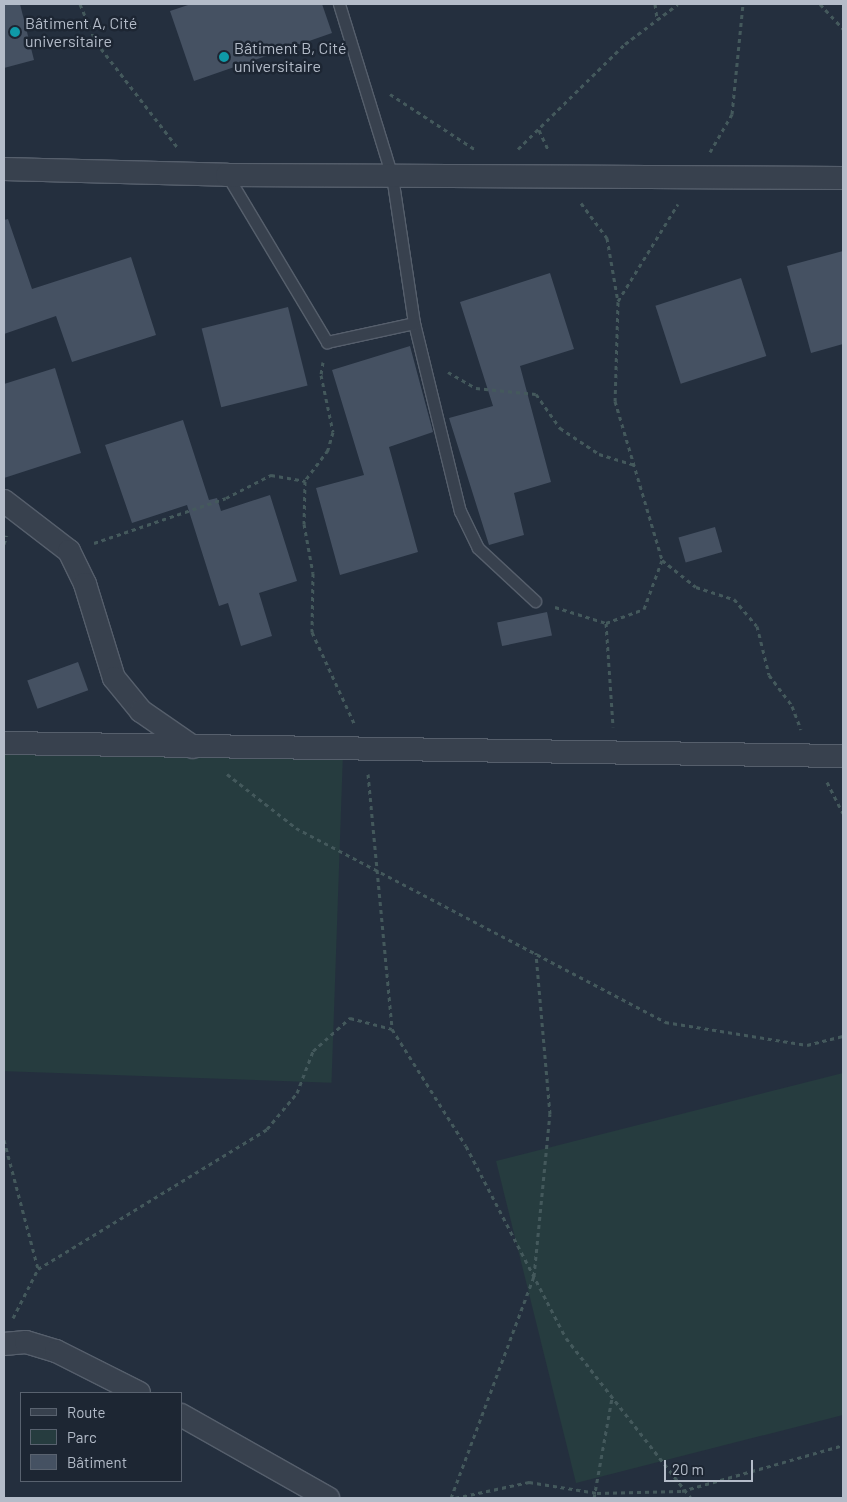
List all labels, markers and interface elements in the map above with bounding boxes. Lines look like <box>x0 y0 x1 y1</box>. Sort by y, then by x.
place label: Bâtiment A, Cité universitaire <box>25 13 137 51</box>
marker: Bâtiment A, Cité universitaire <box>9 26 21 38</box>
place label: Bâtiment B, Cité universitaire <box>234 38 346 76</box>
marker: Bâtiment B, Cité universitaire <box>218 51 230 63</box>
legend <box>20 1392 182 1482</box>
text: Route <box>67 1403 106 1421</box>
text: Parc <box>67 1428 97 1446</box>
scale bar <box>667 1450 756 1482</box>
text: Bâtiment <box>67 1453 127 1471</box>
text: 20 m <box>672 1460 704 1478</box>

